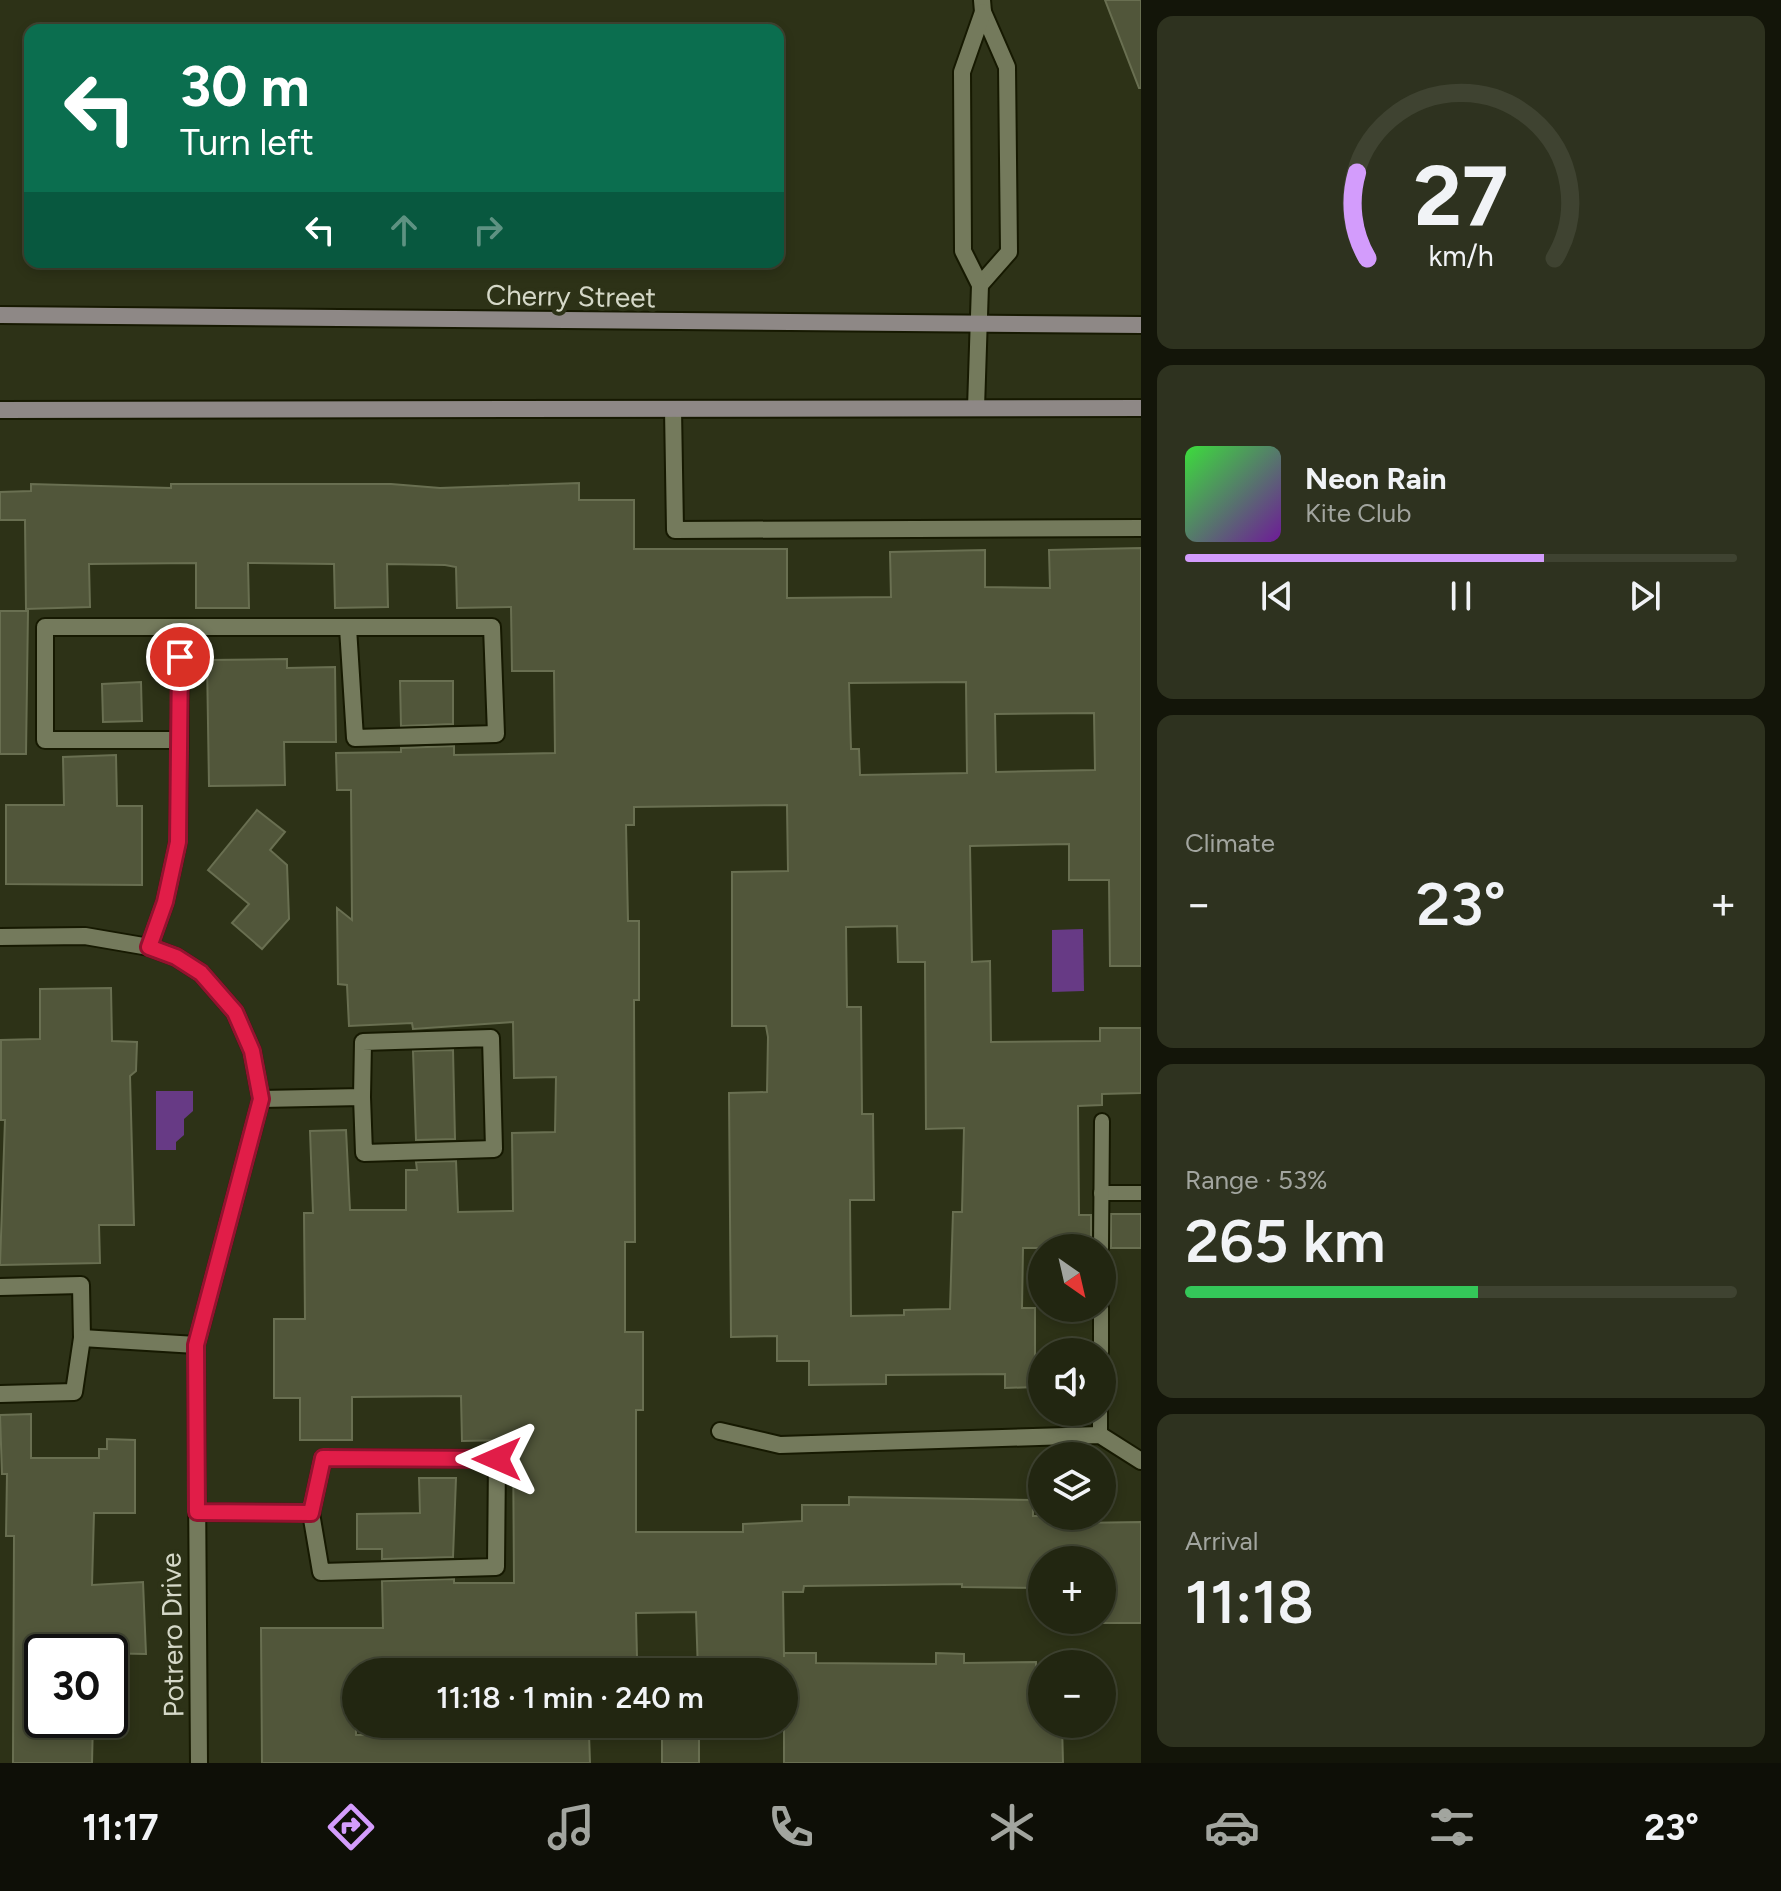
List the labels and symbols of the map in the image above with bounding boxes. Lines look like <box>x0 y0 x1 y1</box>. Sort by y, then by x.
street label: Cherry Street <box>486 278 656 314</box>
pin <box>146 623 214 691</box>
north arrow <box>1028 1234 1116 1322</box>
position arrow <box>455 1417 539 1501</box>
street label: Potrero Drive <box>154 1552 190 1718</box>
speed limit sign: 30 <box>24 1634 128 1738</box>

